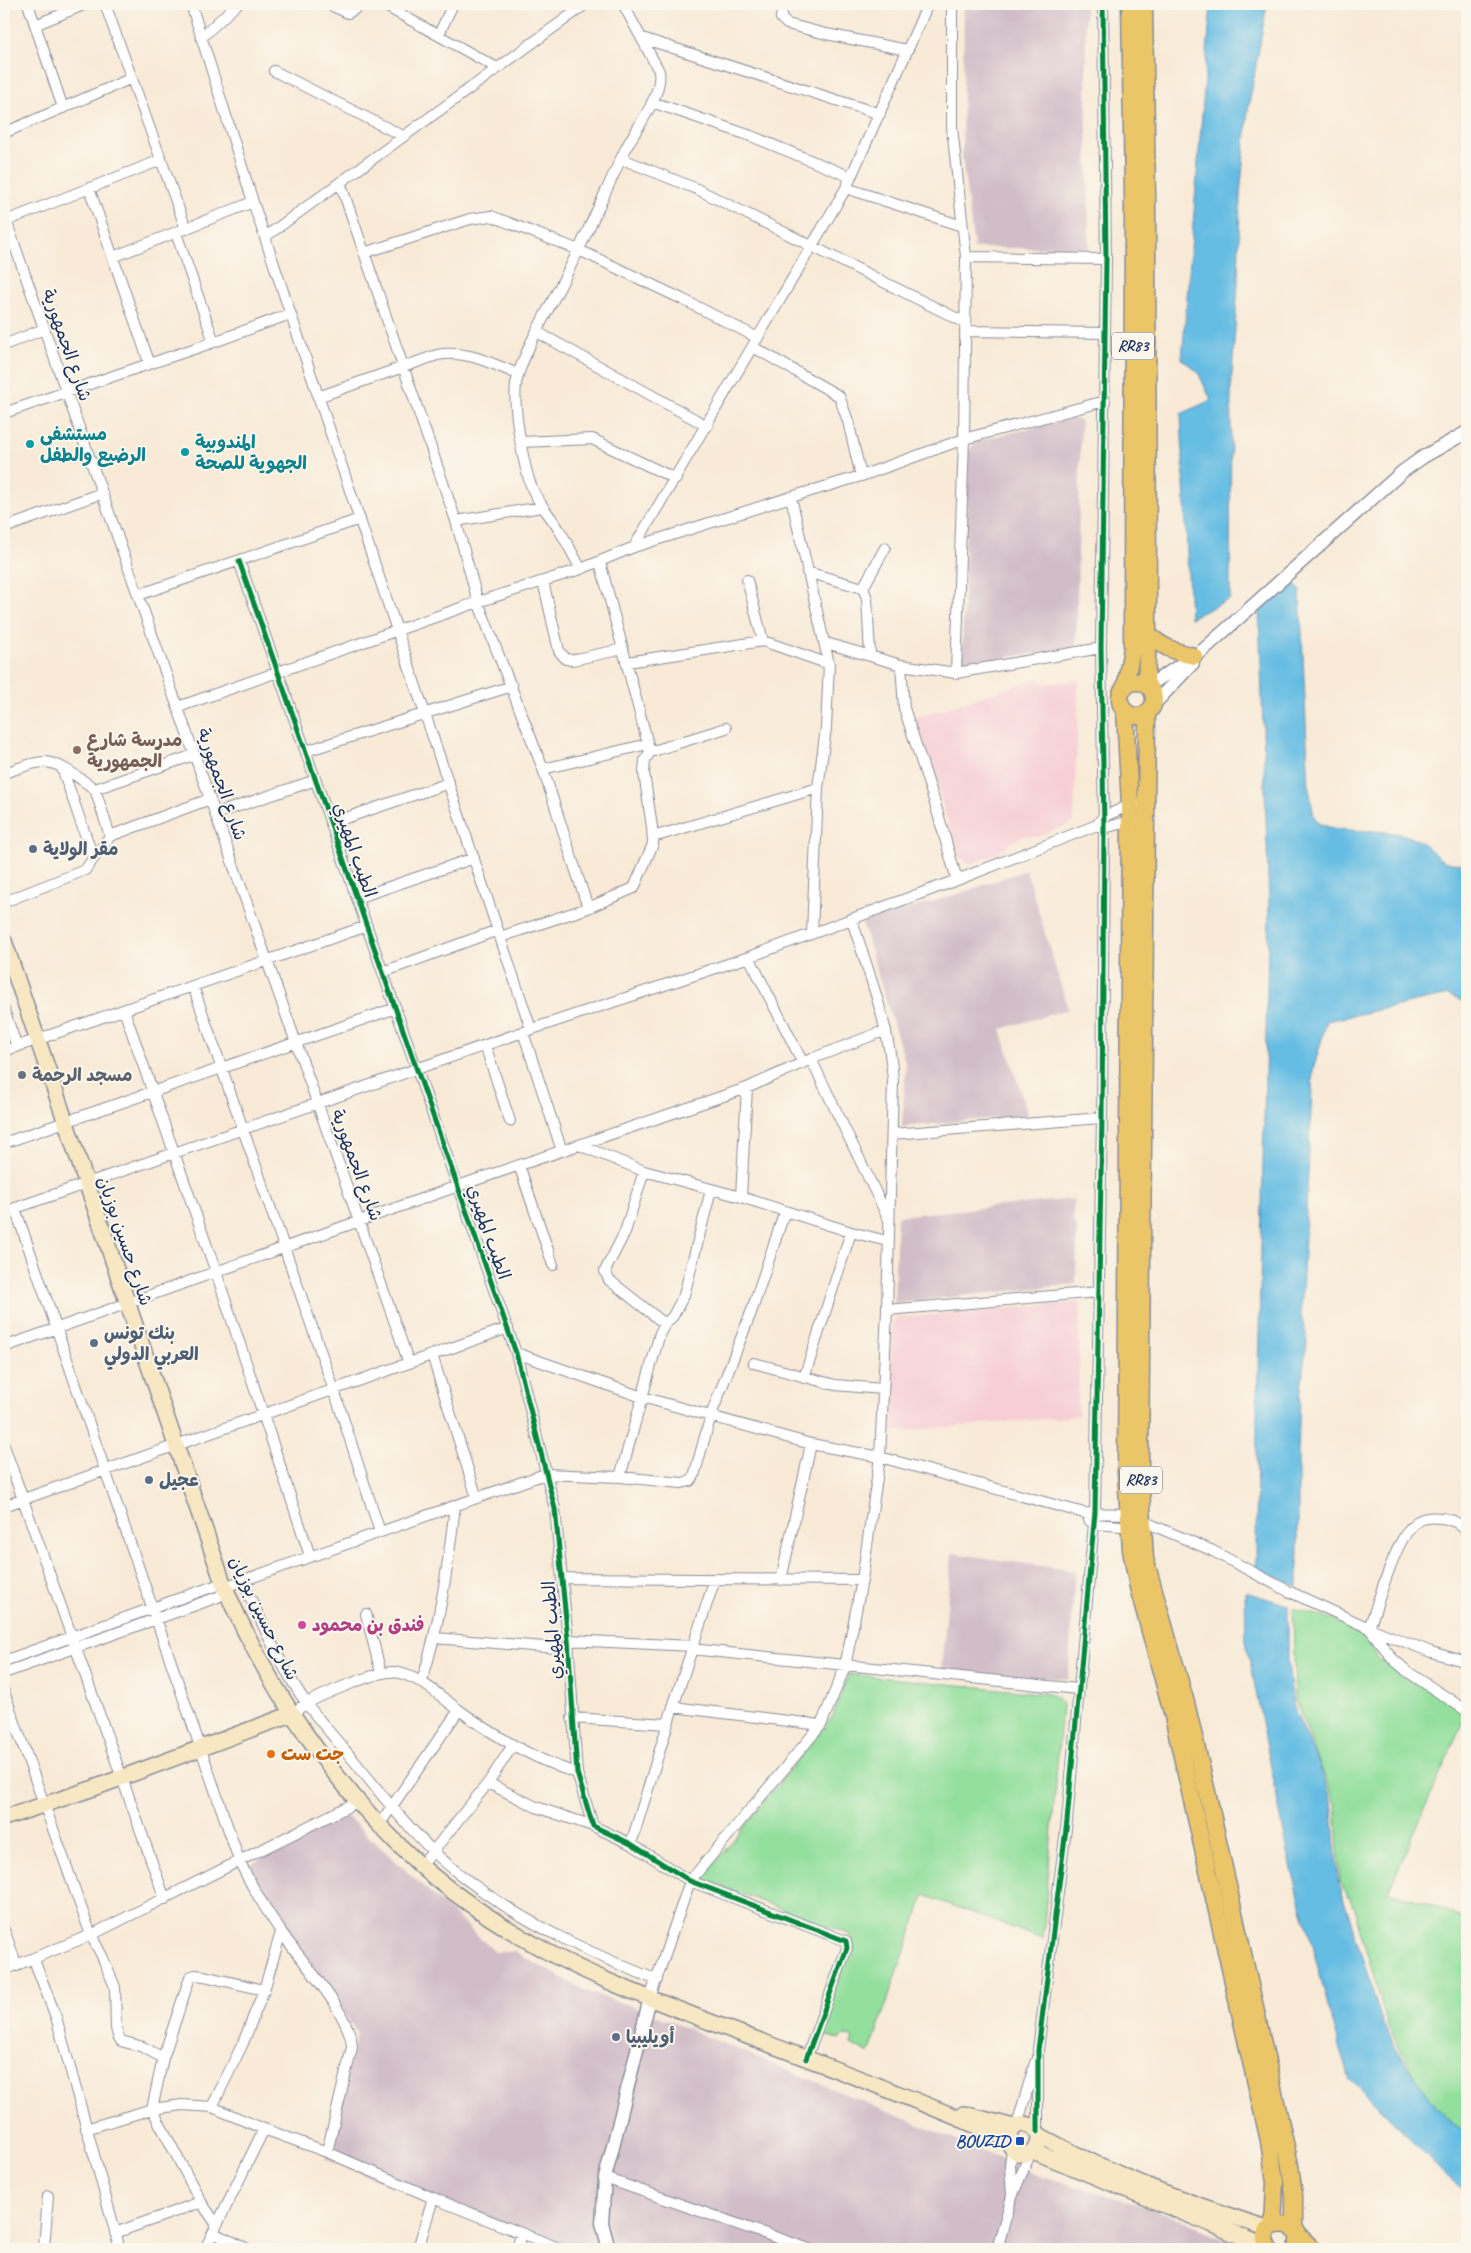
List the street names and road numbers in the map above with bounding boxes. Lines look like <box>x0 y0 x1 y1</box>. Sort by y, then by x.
street label: شارع الجمهورية <box>37 286 97 404</box>
road number: RR83 <box>1112 332 1154 360</box>
street label: شارع الجمهورية <box>192 725 252 843</box>
street label: الطيب المهيري <box>327 800 382 901</box>
street label: شارع الجمهورية <box>326 1106 387 1224</box>
street label: شارع حسين بوزيان <box>92 1173 157 1309</box>
street label: الطيب المهيري <box>461 1182 516 1283</box>
road number: RR83 <box>1120 1466 1162 1494</box>
street label: شارع حسين بوزيان <box>224 1552 304 1684</box>
street label: الطيب المهيري <box>538 1580 568 1680</box>

